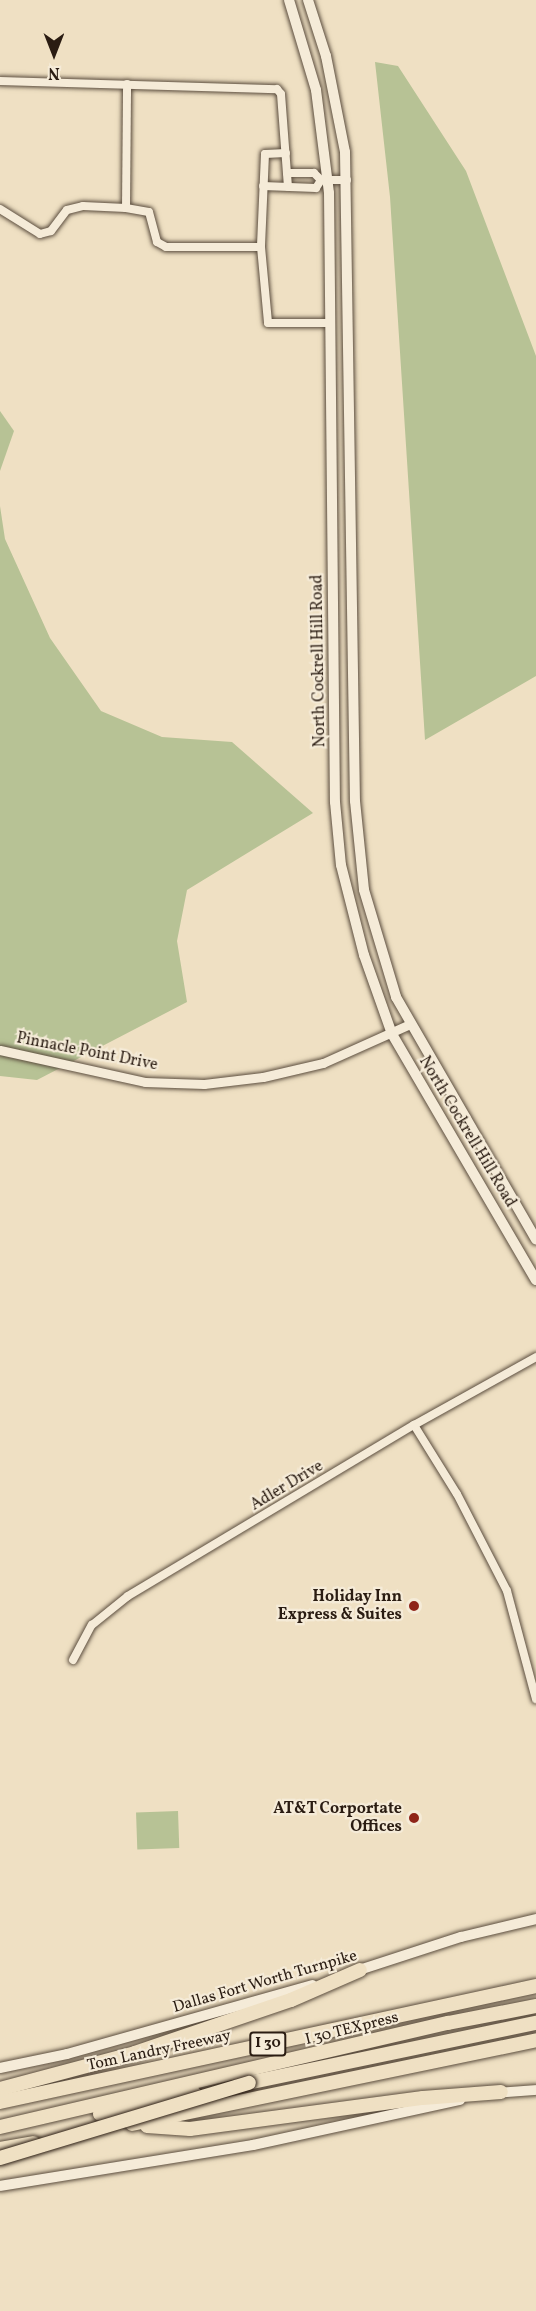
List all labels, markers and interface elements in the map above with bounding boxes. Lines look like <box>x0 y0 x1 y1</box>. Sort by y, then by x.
north arrow <box>24 24 84 84</box>
text: N <box>48 61 60 83</box>
street label: North Cockrell Hill Road <box>308 575 330 747</box>
street label: Pinnacle Point Drive <box>15 1029 159 1075</box>
street label: North Cockrell Hill Road <box>414 1053 520 1211</box>
street label: Adler Drive <box>247 1457 327 1515</box>
place label: Holiday Inn Express & Suites <box>278 1587 402 1625</box>
marker: Holiday Inn Express & Suites <box>407 1599 421 1613</box>
place label: AT&T Corportate Offices <box>273 1799 402 1837</box>
marker: AT&T Corportate Offices <box>407 1811 421 1825</box>
street label: Dallas Fort Worth Turnpike <box>170 1946 360 2018</box>
street label: I 30 TEXpress <box>303 2008 401 2050</box>
street label: Tom Landry Freeway <box>85 2026 233 2076</box>
road number: I 30 <box>248 2032 288 2056</box>

